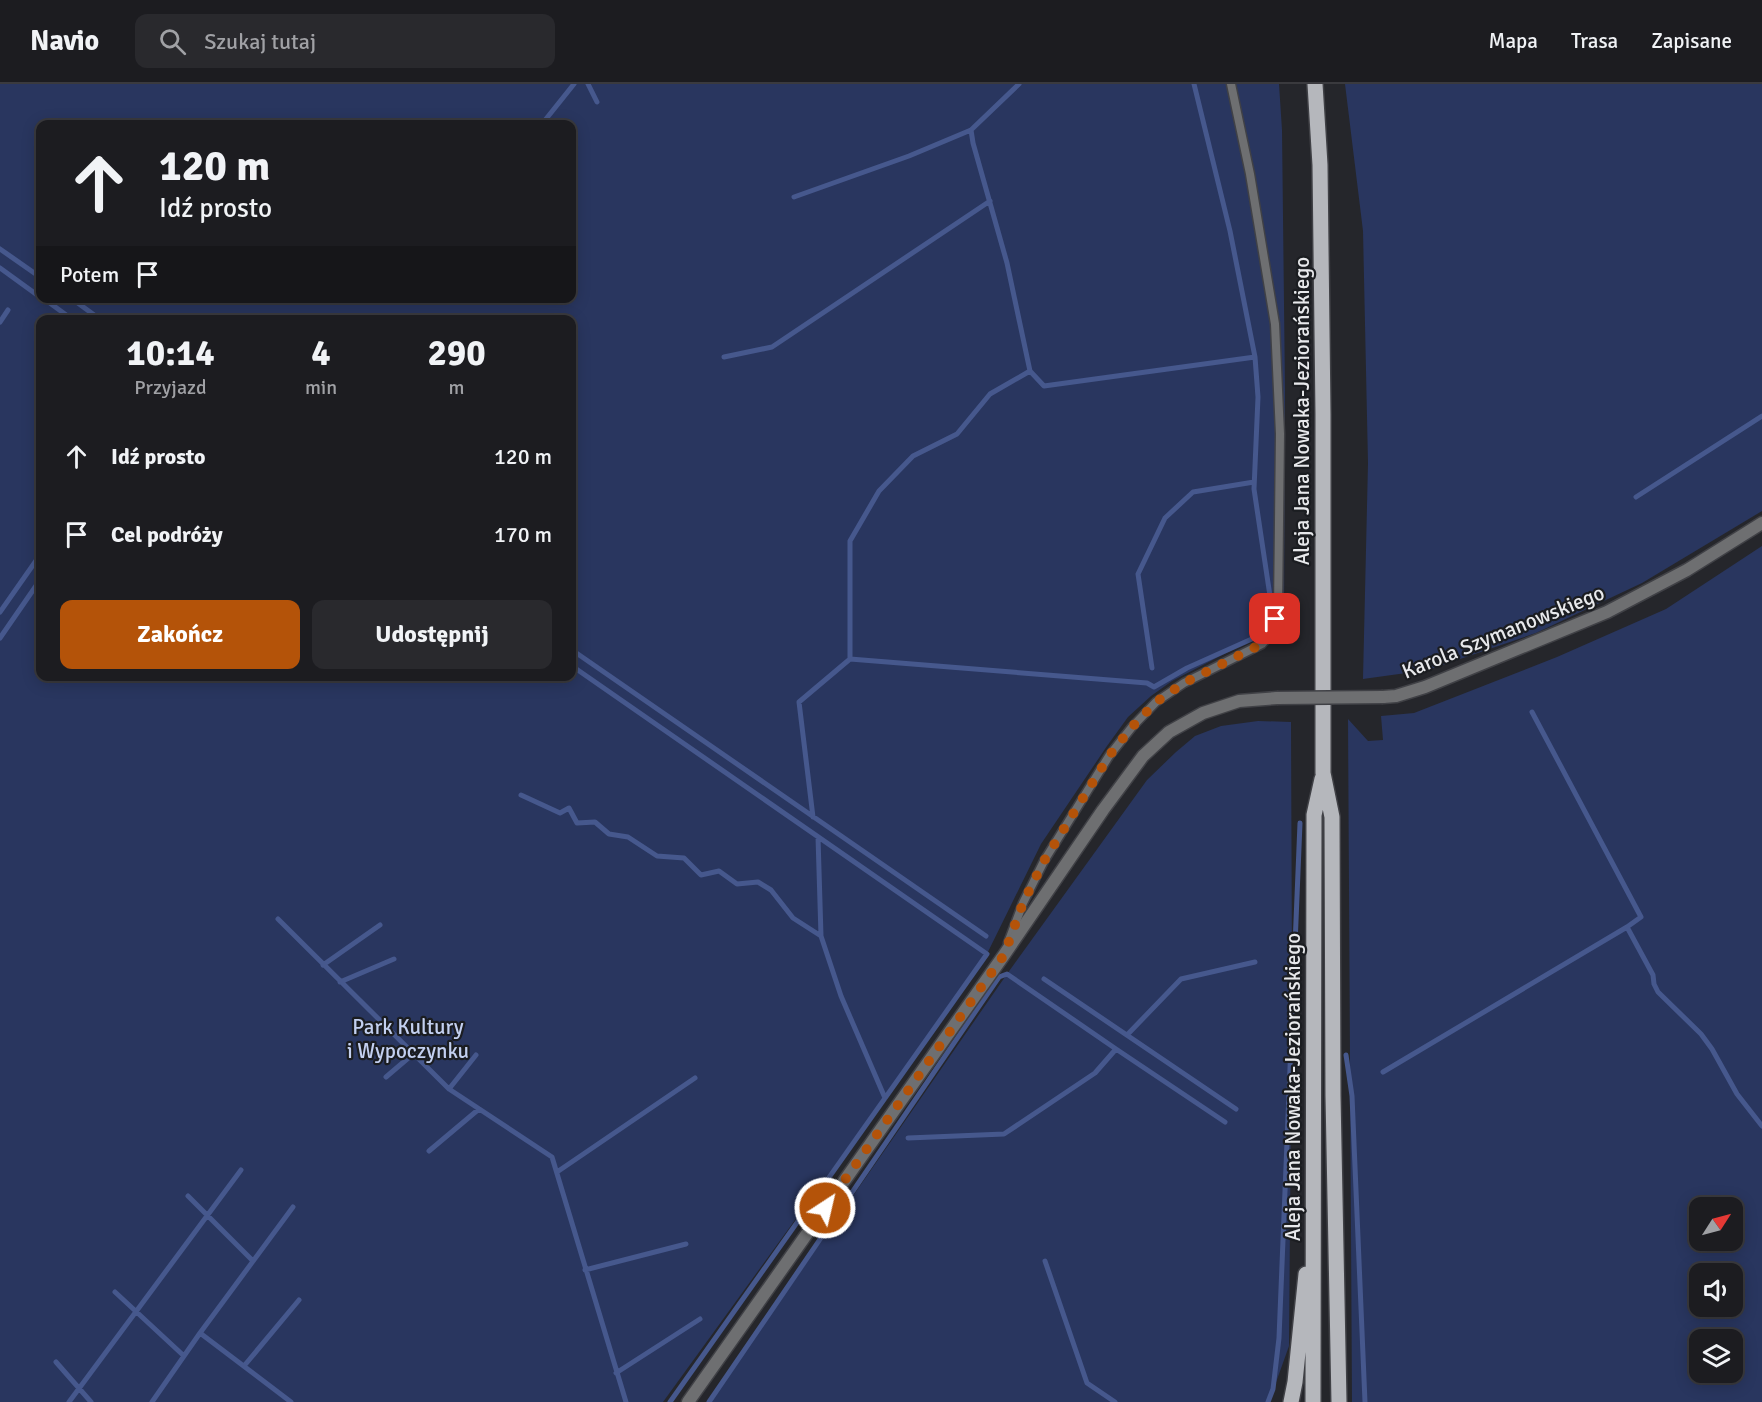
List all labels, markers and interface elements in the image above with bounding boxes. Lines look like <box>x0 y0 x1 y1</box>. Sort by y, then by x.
search box <box>135 14 555 68</box>
text: Navio <box>30 24 99 58</box>
icon: search <box>156 25 189 58</box>
text: Szukaj tutaj <box>204 28 316 55</box>
text: Mapa <box>1488 28 1538 54</box>
text: Trasa <box>1571 28 1618 54</box>
text: Zapisane <box>1651 28 1732 54</box>
text: 120 m <box>159 141 270 192</box>
icon: ahead <box>60 144 138 222</box>
text: Idź prosto <box>159 192 272 225</box>
street label: Aleja Jana Nowaka-Jeziorańskiego <box>1289 257 1315 565</box>
icon: arrive <box>131 258 164 291</box>
text: Potem <box>60 261 119 288</box>
text: 10:14 <box>126 331 215 376</box>
text: 4 <box>311 331 331 376</box>
text: 290 <box>427 331 486 376</box>
text: Przyjazd <box>134 375 207 400</box>
text: min <box>305 375 337 400</box>
text: m <box>449 375 465 400</box>
icon: ahead <box>60 440 93 473</box>
text: Idź prosto <box>111 443 206 470</box>
text: 120 m <box>494 443 552 470</box>
icon: arrive <box>60 518 93 551</box>
text: Cel podróży <box>111 521 223 548</box>
text: 170 m <box>494 521 552 548</box>
street label: Karola Szymanowskiego <box>1398 579 1608 685</box>
pin <box>1249 593 1300 644</box>
button: Zakończ <box>60 600 300 669</box>
button: Udostępnij <box>312 600 552 669</box>
icon: arrive <box>1258 602 1291 635</box>
street label: Aleja Jana Nowaka-Jeziorańskiego <box>1280 933 1306 1241</box>
park label: Park Kultury i Wypoczynku <box>347 1014 469 1064</box>
position arrow <box>793 1176 857 1240</box>
north arrow <box>1689 1197 1743 1251</box>
map controls <box>1689 1197 1743 1383</box>
button: sound <box>1689 1263 1743 1317</box>
button: layers <box>1689 1329 1743 1383</box>

